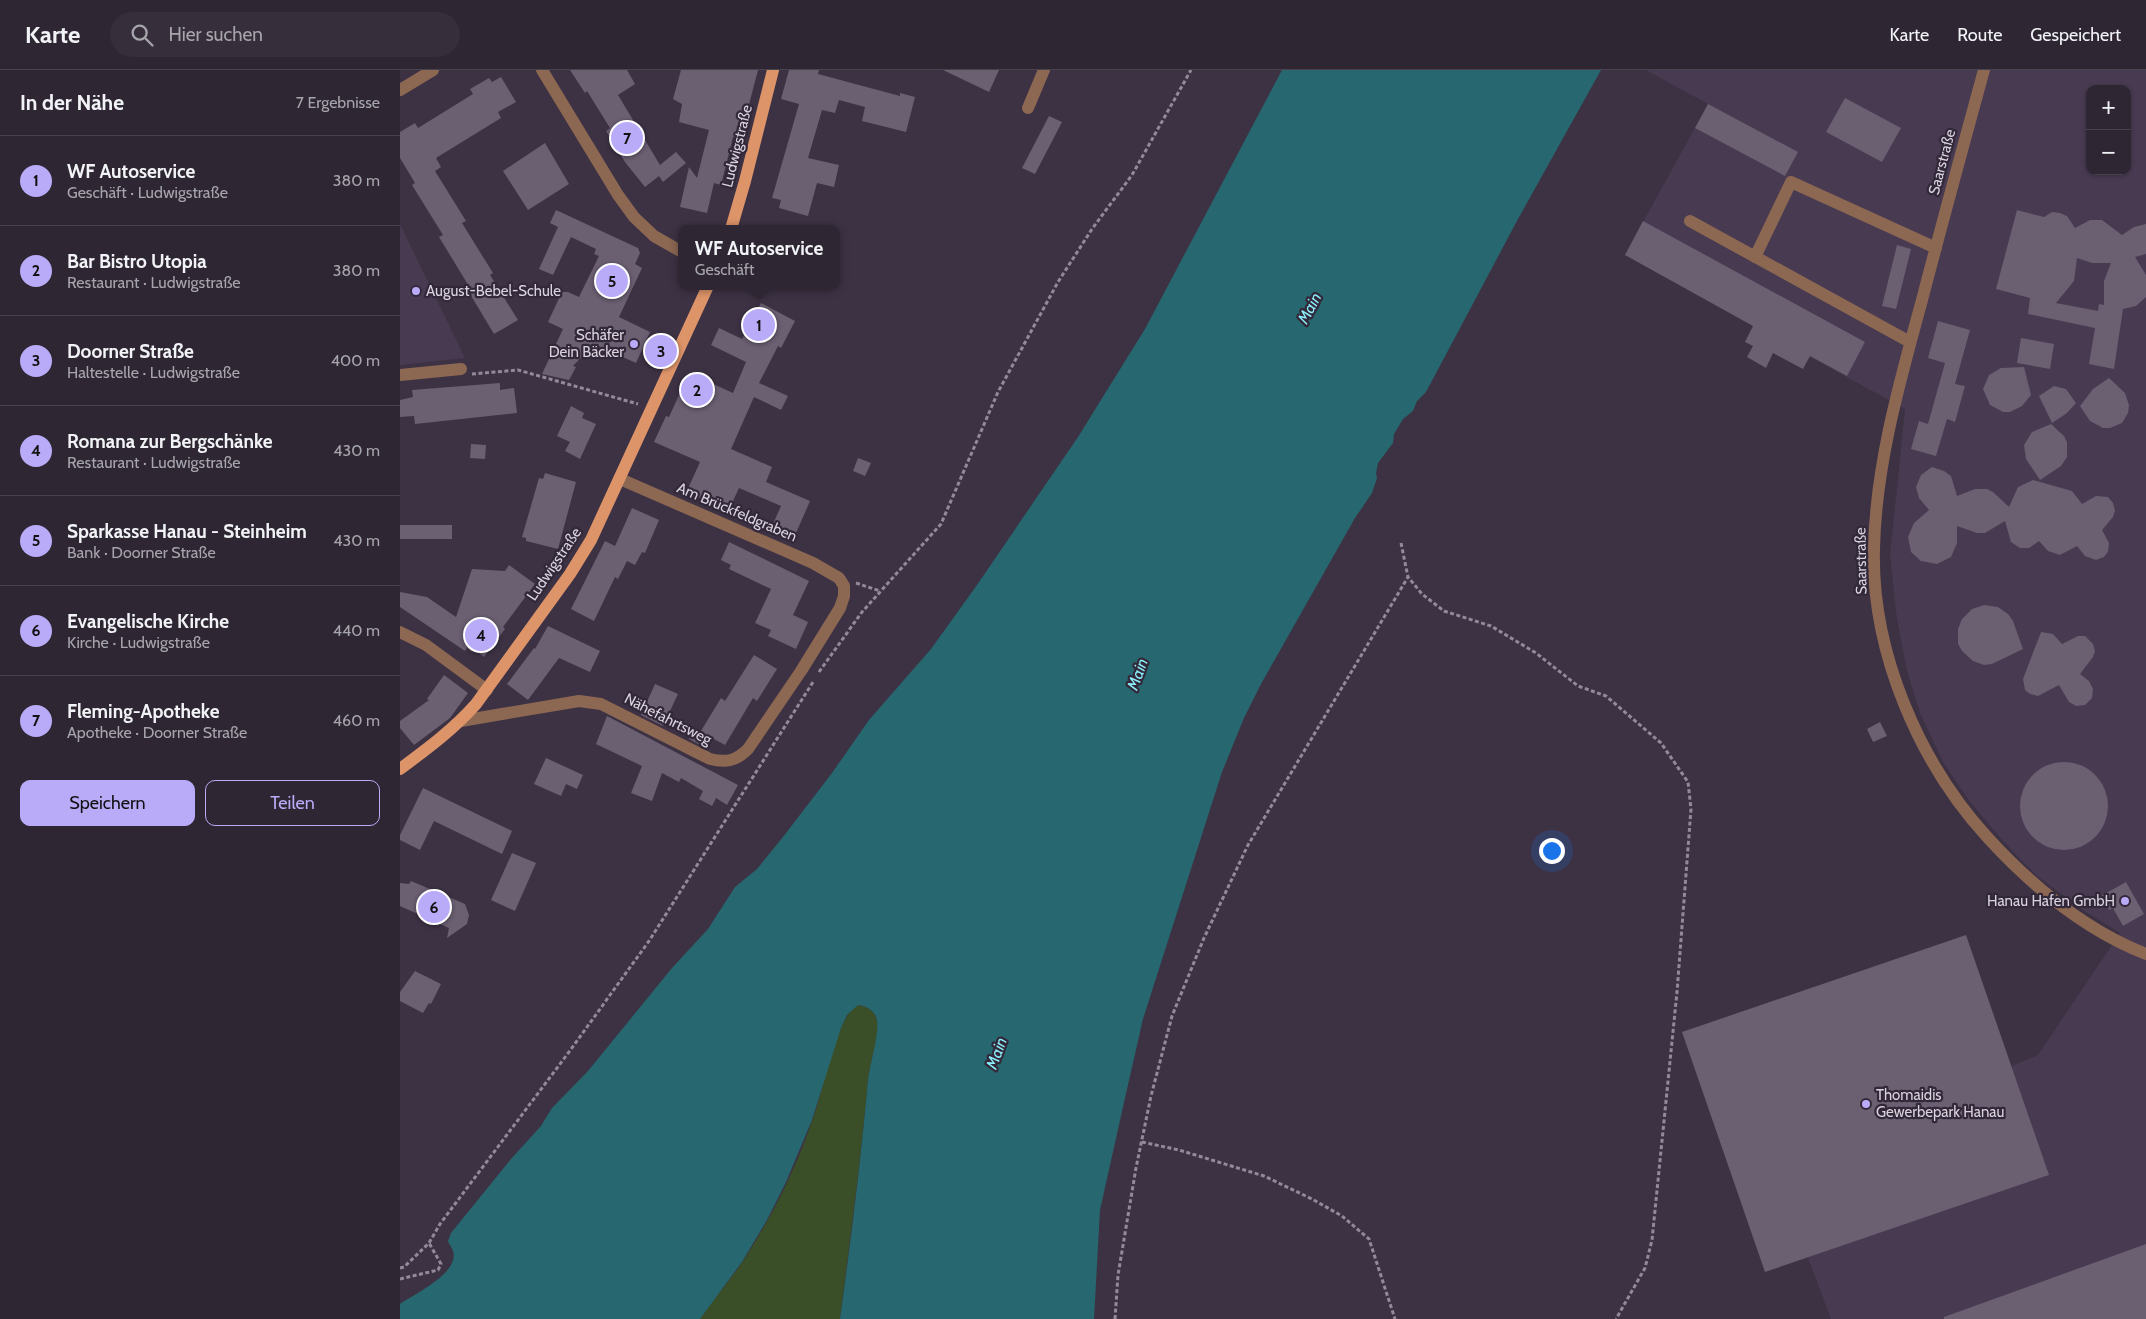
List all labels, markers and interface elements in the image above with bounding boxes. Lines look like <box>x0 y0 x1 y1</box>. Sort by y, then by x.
search box <box>110 12 460 57</box>
text: Karte <box>25 20 80 49</box>
icon: search <box>128 21 156 49</box>
text: Hier suchen <box>168 23 263 46</box>
text: Karte <box>1890 24 1929 46</box>
text: Route <box>1957 24 2002 46</box>
text: Gespeichert <box>2030 24 2121 46</box>
map controls <box>2086 85 2131 175</box>
button: + <box>2086 85 2131 130</box>
text: In der Nähe <box>20 90 124 115</box>
text: 7 Ergebnisse <box>296 93 380 112</box>
street label: Ludwigstraße <box>718 103 756 189</box>
pin: 7 <box>611 119 643 157</box>
street label: Saarstraße <box>1925 127 1959 197</box>
button: − <box>2086 130 2131 175</box>
text: WF Autoservice <box>67 160 195 183</box>
text: 1 <box>33 171 39 190</box>
text: 380 m <box>333 171 380 190</box>
text: Geschäft · Ludwigstraße <box>67 183 228 202</box>
popup <box>678 225 840 290</box>
text: WF Autoservice <box>695 237 823 260</box>
text: Bar Bistro Utopia <box>67 250 207 273</box>
text: Geschäft <box>695 260 755 279</box>
text: 2 <box>32 261 40 280</box>
text: 380 m <box>333 261 380 280</box>
pin: 5 <box>596 262 628 300</box>
text: Restaurant · Ludwigstraße <box>67 273 241 292</box>
place label: August-Bebel-Schule <box>426 282 561 300</box>
marker: August-Bebel-Schule <box>410 285 422 297</box>
water label: Main <box>1293 290 1325 328</box>
pin: 1 <box>743 306 775 344</box>
place label: Schäfer Dein Bäcker <box>549 326 624 361</box>
pin: 3 <box>645 332 677 370</box>
marker: Schäfer Dein Bäcker <box>628 338 640 350</box>
text: Doorner Straße <box>67 340 194 363</box>
text: 3 <box>32 351 40 370</box>
text: 400 m <box>331 351 380 370</box>
text: Haltestelle · Ludwigstraße <box>67 363 240 382</box>
pin: 2 <box>681 371 713 409</box>
text: Romana zur Bergschänke <box>67 430 273 453</box>
text: 4 <box>31 441 41 460</box>
text: 430 m <box>333 441 380 460</box>
text: Restaurant · Ludwigstraße <box>67 453 241 472</box>
street label: Am Brückfeldgraben <box>674 479 800 545</box>
text: Sparkasse Hanau - Steinheim <box>67 520 307 543</box>
street label: Ludwigstraße <box>523 524 585 604</box>
street label: Saarstraße <box>1851 527 1871 595</box>
text: 5 <box>32 531 40 550</box>
text: 430 m <box>333 531 380 550</box>
text: Bank · Doorner Straße <box>67 543 216 562</box>
text: Evangelische Kirche <box>67 610 229 633</box>
pin: 4 <box>465 616 497 654</box>
text: 6 <box>32 621 41 640</box>
text: 440 m <box>333 621 380 640</box>
text: Kirche · Ludwigstraße <box>67 633 210 652</box>
water label: Main <box>1123 656 1152 694</box>
street label: Nähefahrtsweg <box>621 689 715 749</box>
text: Fleming-Apotheke <box>67 700 219 723</box>
text: 7 <box>32 711 40 730</box>
text: 460 m <box>333 711 380 730</box>
text: Apotheke · Doorner Straße <box>67 723 247 742</box>
button: Speichern <box>20 780 195 826</box>
button: Teilen <box>205 780 380 826</box>
your location <box>1539 838 1565 864</box>
pin: 6 <box>418 888 450 926</box>
place label: Hanau Hafen GmbH <box>1987 892 2115 910</box>
marker: Hanau Hafen GmbH <box>2119 895 2131 907</box>
water label: Main <box>982 1035 1011 1073</box>
place label: Thomaidis Gewerbepark Hanau <box>1876 1086 2004 1121</box>
marker: Thomaidis Gewerbepark Hanau <box>1860 1098 1872 1110</box>

